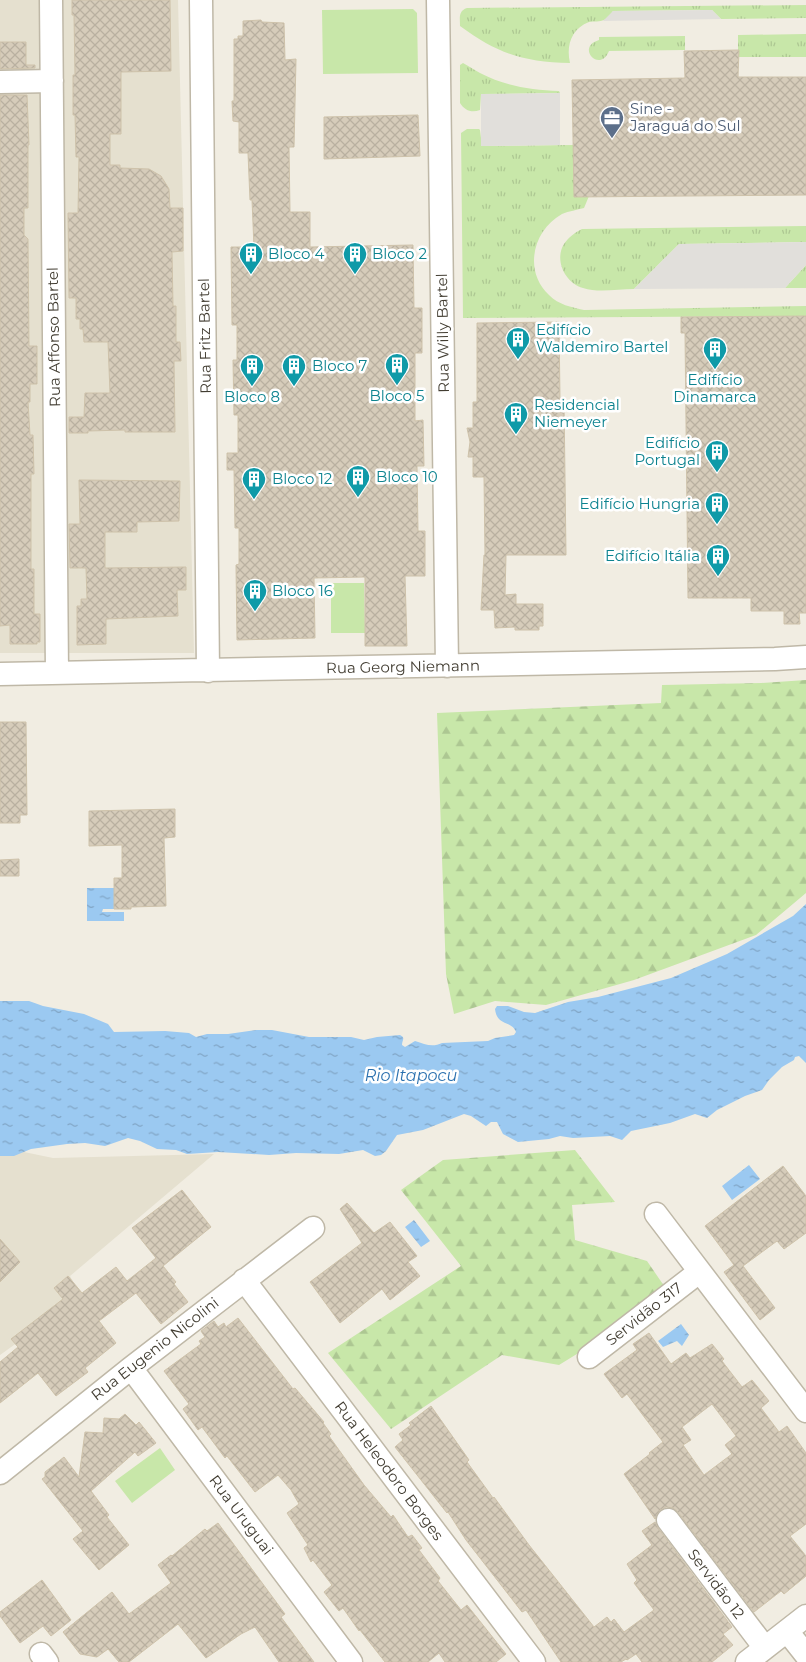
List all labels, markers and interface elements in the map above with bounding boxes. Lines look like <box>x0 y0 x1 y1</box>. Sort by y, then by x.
place label: Sine - Jaraguá do Sul <box>629 99 741 135</box>
office icon: Sine - Jaraguá do Sul <box>599 105 625 139</box>
building icon: Bloco 4 <box>238 241 264 275</box>
building icon: Bloco 2 <box>342 241 368 275</box>
place label: Bloco 4 <box>268 244 324 263</box>
place label: Bloco 2 <box>372 244 427 263</box>
street label: Rua Affonso Bartel <box>43 267 64 407</box>
street label: Rua Willy Bartel <box>432 273 453 393</box>
street label: Rua Fritz Bartel <box>194 278 215 394</box>
place label: Edifício Waldemiro Bartel <box>536 320 668 356</box>
building icon: Edifício Waldemiro Bartel <box>505 326 531 360</box>
building icon: Edifício Dinamarca <box>702 336 728 370</box>
building icon: Bloco 5 <box>384 352 410 386</box>
building icon: Bloco 8 <box>239 353 265 387</box>
building icon: Bloco 7 <box>281 353 307 387</box>
place label: Bloco 7 <box>312 356 367 375</box>
place label: Edifício Dinamarca <box>673 370 757 406</box>
place label: Bloco 5 <box>370 386 424 405</box>
place label: Bloco 8 <box>224 387 280 406</box>
place label: Residencial Niemeyer <box>534 395 620 431</box>
building icon: Residencial Niemeyer <box>503 401 529 435</box>
place label: Edifício Portugal <box>634 433 700 469</box>
building icon: Edifício Portugal <box>704 439 730 473</box>
building icon: Bloco 10 <box>345 464 371 498</box>
building icon: Bloco 12 <box>241 466 267 500</box>
place label: Bloco 10 <box>376 467 438 486</box>
place label: Bloco 12 <box>272 469 332 488</box>
building icon: Edifício Hungria <box>704 491 730 525</box>
place label: Edifício Hungria <box>580 494 700 513</box>
building icon: Edifício Itália <box>705 543 731 577</box>
place label: Edifício Itália <box>605 546 700 565</box>
building icon: Bloco 16 <box>242 578 268 612</box>
place label: Bloco 16 <box>272 581 333 600</box>
street label: Rua Georg Niemann <box>326 656 480 677</box>
water label: Rio Itapocu <box>365 1066 458 1085</box>
street label: Servidão 317 <box>602 1278 686 1349</box>
street label: Rua Eugenio Nicolini <box>87 1293 222 1404</box>
street label: Rua Heleodoro Borges <box>331 1397 448 1544</box>
street label: Rua Uruguai <box>205 1471 278 1558</box>
street label: Servidão 12 <box>684 1545 749 1623</box>

